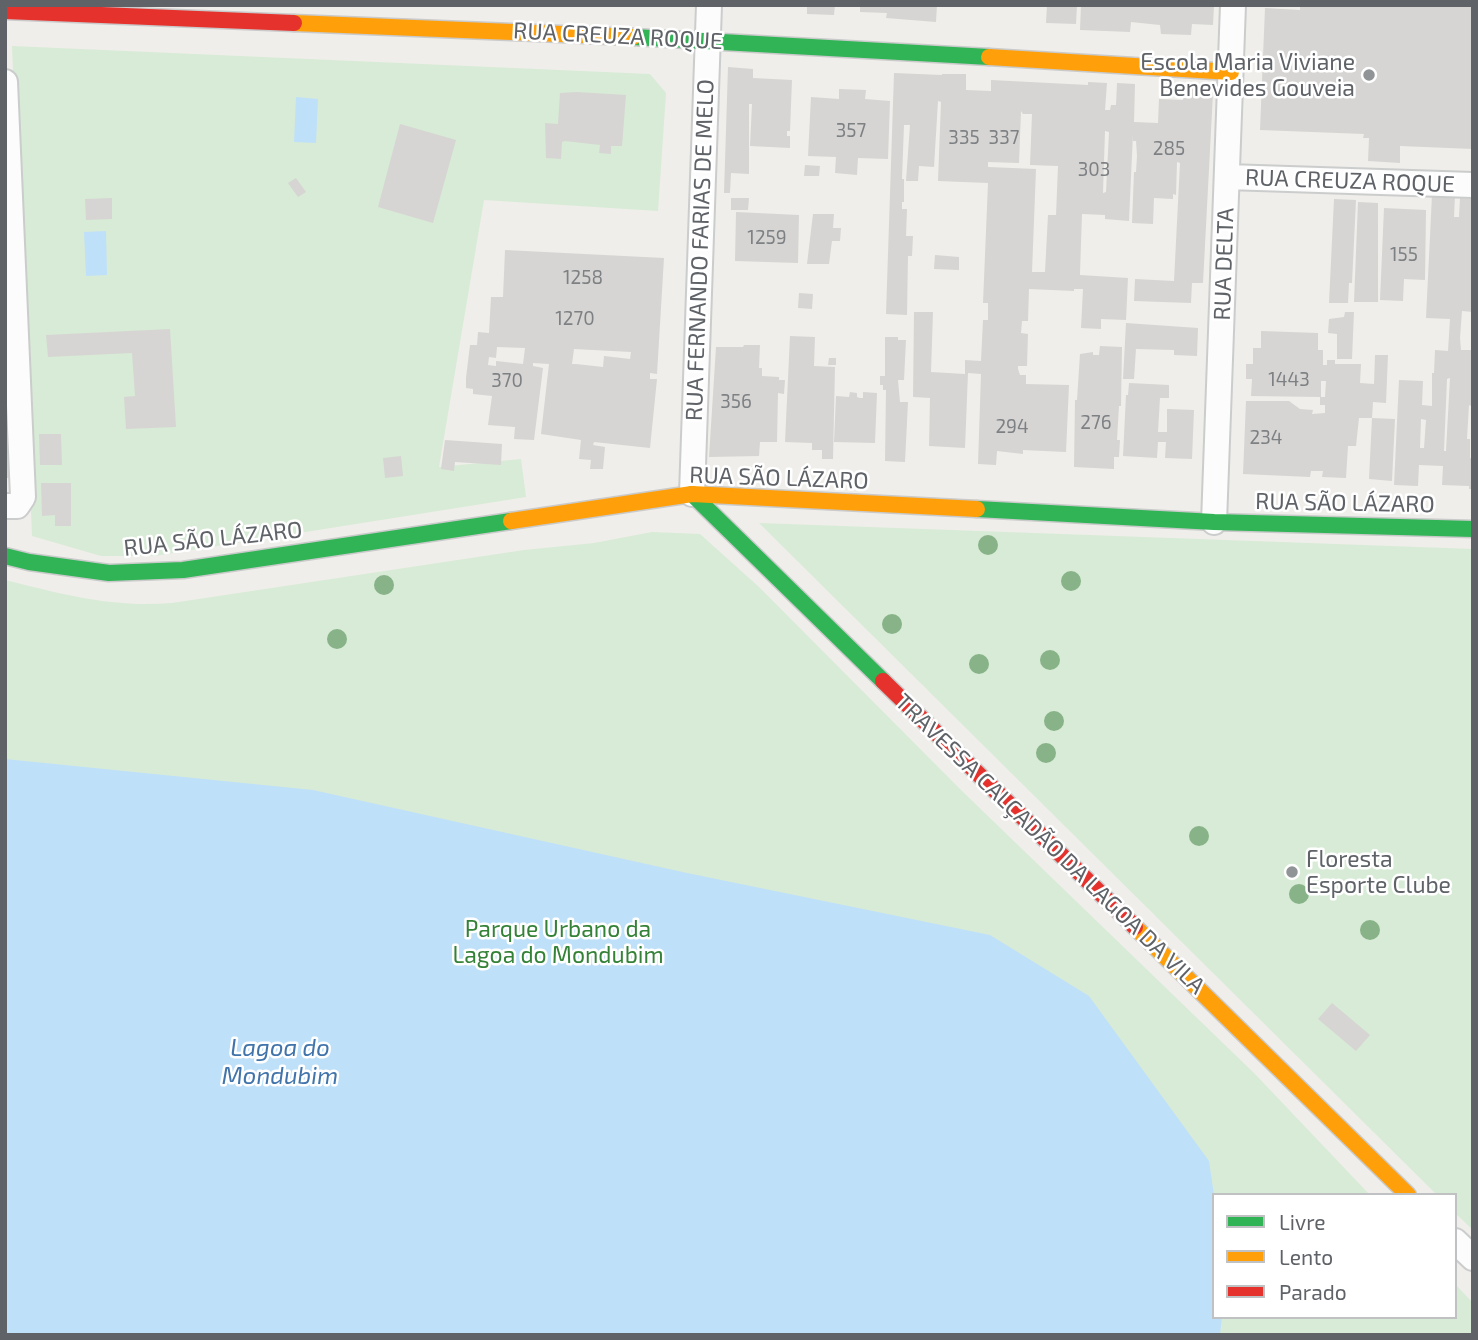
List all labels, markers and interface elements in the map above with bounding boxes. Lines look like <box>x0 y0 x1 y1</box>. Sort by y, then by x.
street label: RUA CREUZA ROQUE <box>512 17 724 55</box>
place label: Escola Maria Viviane Benevides Gouveia <box>1140 48 1355 102</box>
marker: Escola Maria Viviane Benevides Gouveia <box>1361 67 1377 83</box>
street label: RUA FERNANDO FARIAS DE MELO <box>680 79 720 421</box>
house number: 357 <box>836 120 866 142</box>
house number: 335 <box>948 127 980 149</box>
house number: 337 <box>989 127 1019 149</box>
house number: 285 <box>1153 138 1185 160</box>
house number: 303 <box>1078 159 1110 181</box>
street label: RUA CREUZA ROQUE <box>1245 164 1455 198</box>
street label: RUA DELTA <box>1208 207 1240 321</box>
house number: 1259 <box>747 227 787 249</box>
house number: 155 <box>1390 244 1418 266</box>
house number: 1258 <box>563 267 603 289</box>
house number: 1270 <box>555 308 595 330</box>
house number: 1443 <box>1268 369 1310 391</box>
house number: 370 <box>491 370 523 392</box>
house number: 356 <box>720 391 752 413</box>
house number: 276 <box>1080 412 1112 434</box>
house number: 294 <box>995 416 1029 438</box>
house number: 234 <box>1250 427 1282 449</box>
street label: RUA SÃO LÁZARO <box>689 461 869 495</box>
street label: RUA SÃO LÁZARO <box>1255 488 1435 518</box>
street label: RUA SÃO LÁZARO <box>122 516 304 562</box>
street label: TRAVESSA CALÇADÃO DA LAGOA DA VILA <box>889 688 1211 1000</box>
place label: Floresta Esporte Clube <box>1306 845 1451 899</box>
marker: Floresta Esporte Clube <box>1284 864 1300 880</box>
park label: Parque Urbano da Lagoa do Mondubim <box>452 915 664 969</box>
water label: Lagoa do Mondubim <box>222 1034 338 1090</box>
legend <box>1212 1193 1457 1319</box>
text: Livre <box>1279 1209 1326 1234</box>
text: Lento <box>1279 1244 1333 1269</box>
text: Parado <box>1279 1279 1347 1304</box>

